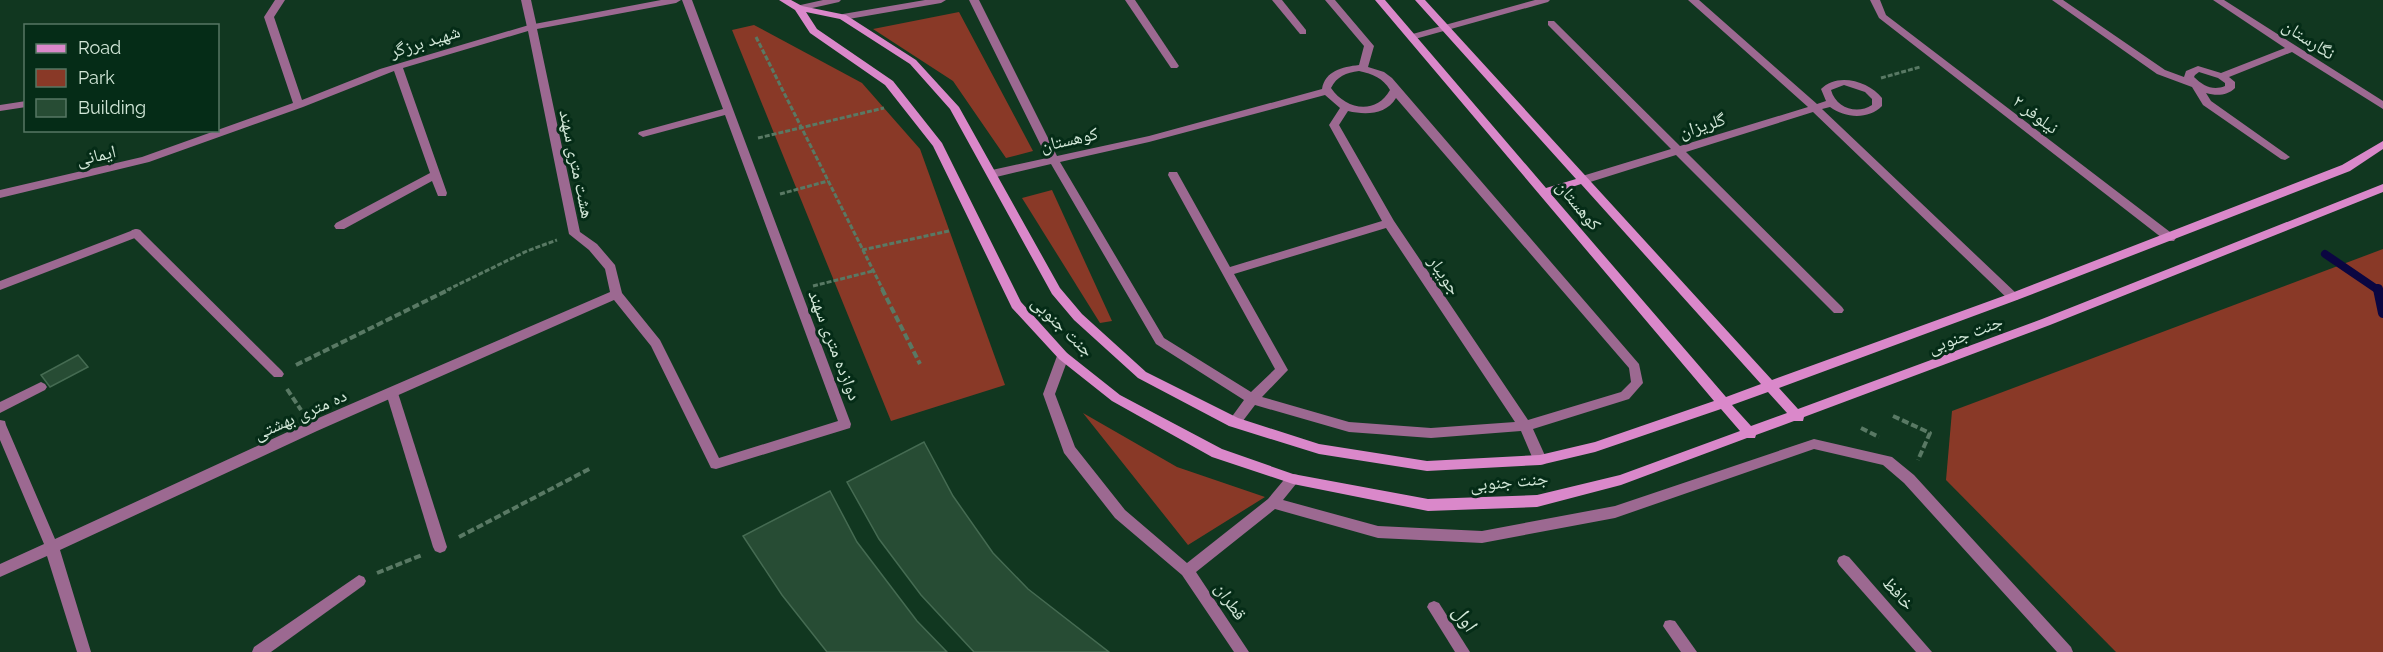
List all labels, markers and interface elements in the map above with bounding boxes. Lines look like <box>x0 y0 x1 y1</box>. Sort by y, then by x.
street label: نگارستان <box>2278 14 2339 65</box>
street label: شهید برزگر <box>386 20 463 62</box>
legend <box>24 24 219 132</box>
text: Road <box>78 37 121 58</box>
text: Park <box>78 67 115 88</box>
street label: نیلوفر ۲ <box>2009 90 2063 138</box>
text: Building <box>78 97 146 118</box>
street label: هشت متری سهند <box>554 108 599 220</box>
street label: گلریزان <box>1676 108 1729 143</box>
street label: کوهستان <box>1038 122 1101 157</box>
street label: ایمانی <box>74 140 118 171</box>
street label: کوهستان <box>1551 176 1606 235</box>
street label: جویبار <box>1423 251 1466 299</box>
street label: دوازده متری سهند <box>803 287 866 404</box>
street label: جنت جنوبی <box>1027 291 1099 362</box>
street label: جنت جنوبی <box>1925 310 2006 359</box>
street label: ده متری بهشتی <box>250 384 350 445</box>
street label: جنت جنوبی <box>1469 467 1549 496</box>
street label: خافظ <box>1879 572 1919 614</box>
street label: قطران <box>1210 578 1251 624</box>
street label: اول <box>1448 600 1484 636</box>

